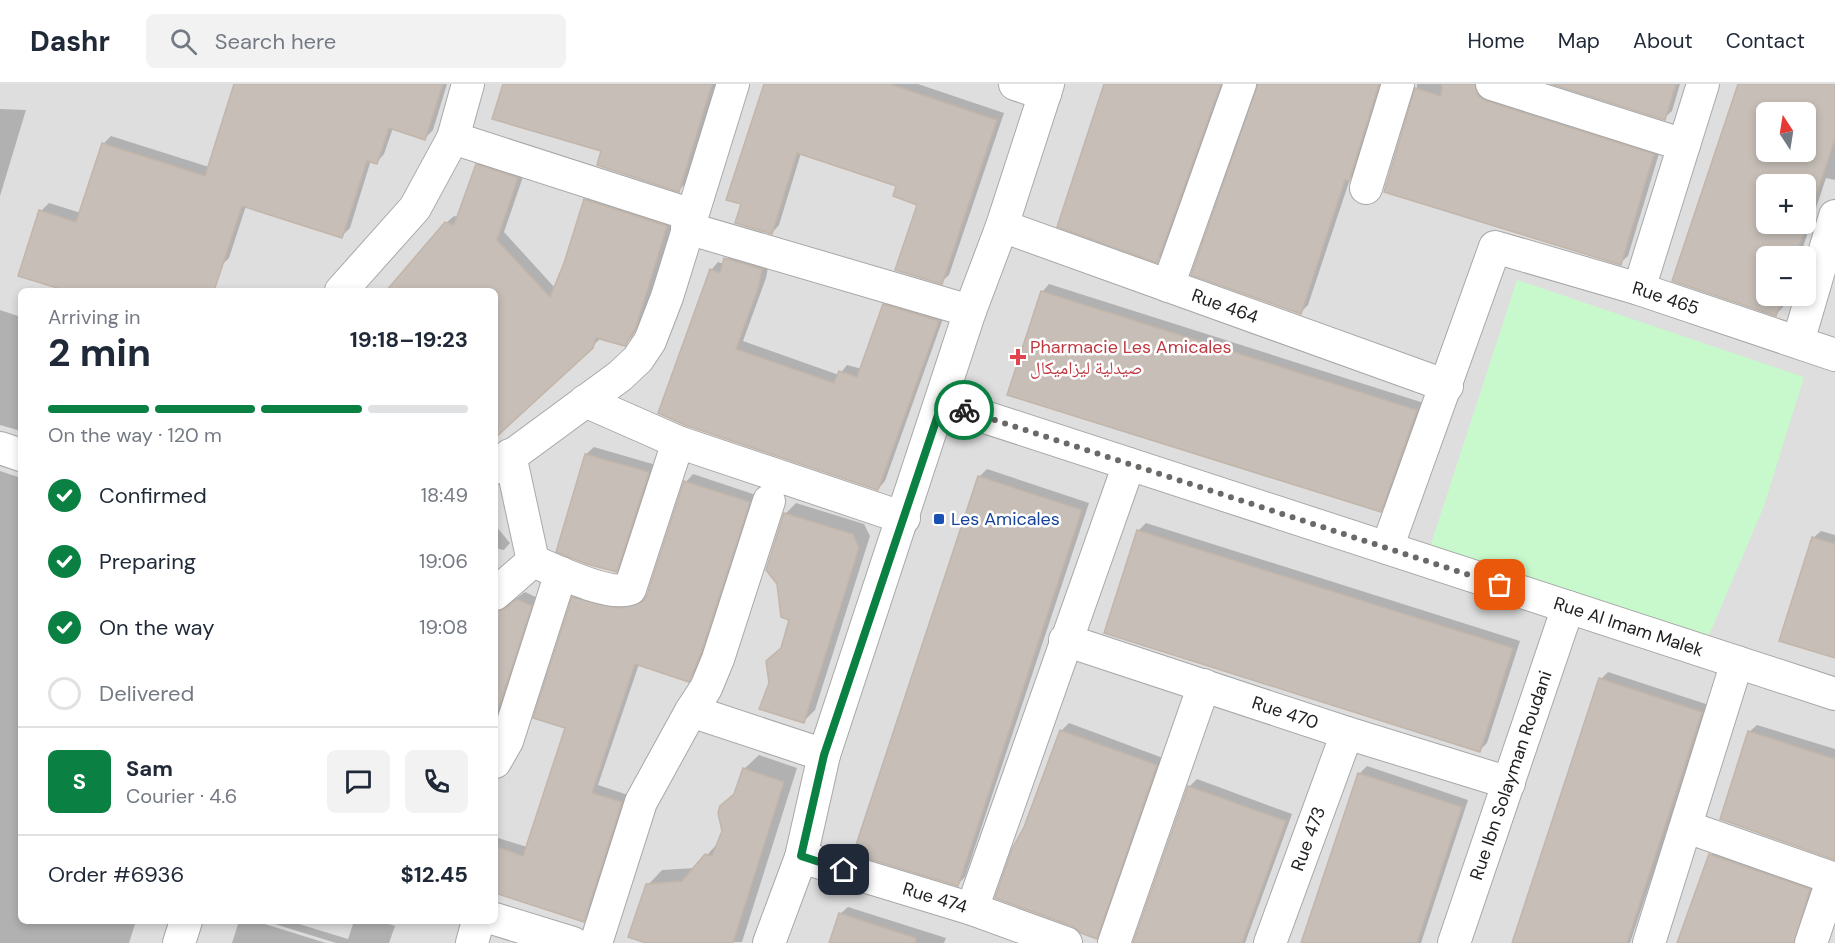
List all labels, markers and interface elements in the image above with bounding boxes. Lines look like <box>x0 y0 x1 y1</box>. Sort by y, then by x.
search box <box>146 14 566 68</box>
text: Dashr <box>30 23 110 60</box>
icon: search <box>167 25 200 58</box>
text: Search here <box>215 27 336 56</box>
text: Home <box>1467 27 1525 55</box>
text: Map <box>1558 27 1600 55</box>
text: About <box>1633 27 1693 55</box>
text: Contact <box>1726 27 1805 55</box>
north arrow <box>1756 102 1816 162</box>
map controls <box>1756 102 1816 306</box>
button: + <box>1756 174 1816 234</box>
button: − <box>1756 246 1816 306</box>
street label: Rue 465 <box>1630 276 1702 320</box>
street label: Rue 464 <box>1188 283 1262 329</box>
text: Arriving in <box>48 304 140 330</box>
text: 19:18–19:23 <box>350 325 468 354</box>
text: 2 min <box>48 327 151 378</box>
place label: Pharmacie Les Amicales صيدلية ليزاميكال <box>1030 335 1232 380</box>
marker: Pharmacie Les Amicales صيدلية ليزاميكال <box>1011 350 1025 364</box>
courier <box>934 380 994 440</box>
icon: bike <box>948 394 981 427</box>
text: On the way · 120 m <box>48 422 222 448</box>
icon: check <box>48 479 81 512</box>
text: Confirmed <box>99 481 207 510</box>
text: 18:49 <box>421 482 468 508</box>
place label: Les Amicales <box>951 507 1060 531</box>
marker: Les Amicales <box>932 512 946 526</box>
icon: check <box>48 545 81 578</box>
text: Preparing <box>99 547 196 576</box>
text: 19:06 <box>419 548 468 574</box>
pin <box>1474 559 1525 610</box>
icon: bag <box>1483 568 1516 601</box>
street label: Rue Al Imam Malek <box>1551 591 1706 662</box>
icon: check <box>48 611 81 644</box>
text: On the way <box>99 613 214 642</box>
text: 19:08 <box>419 614 468 640</box>
street label: Rue Ibn Solayman Roudani <box>1464 668 1557 883</box>
text: Delivered <box>99 679 194 708</box>
street label: Rue 470 <box>1249 691 1322 735</box>
button: chat <box>327 750 390 813</box>
button: phone <box>405 750 468 813</box>
text: Sam <box>126 754 173 783</box>
text: S <box>73 767 86 796</box>
text: Courier · 4.6 <box>126 783 237 809</box>
street label: Rue 473 <box>1285 803 1331 874</box>
pin <box>818 844 869 895</box>
icon: home <box>827 853 860 886</box>
text: Order #6936 <box>48 860 184 889</box>
text: $12.45 <box>400 860 468 889</box>
street label: Rue 474 <box>900 877 970 919</box>

